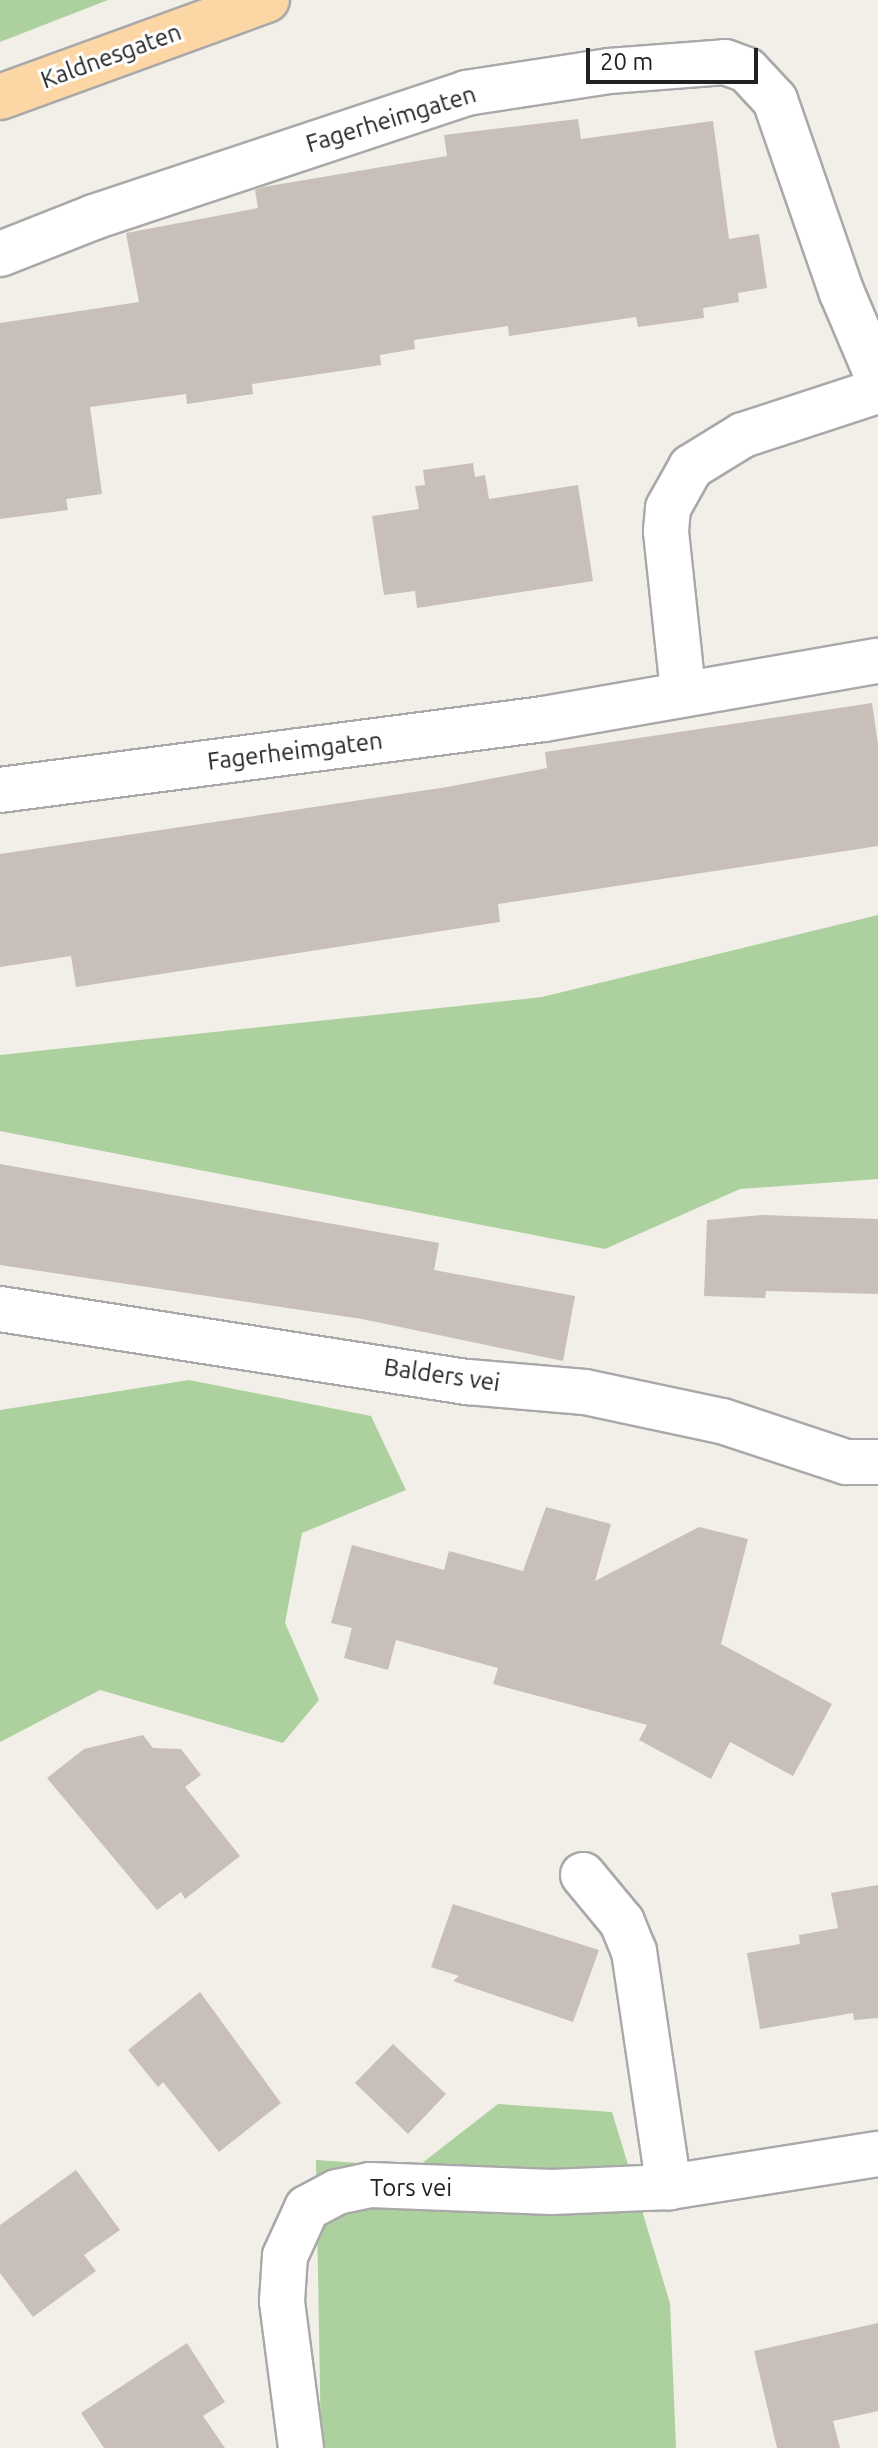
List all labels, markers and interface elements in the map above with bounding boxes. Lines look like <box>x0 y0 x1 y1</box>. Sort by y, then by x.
street label: Kaldnesgaten <box>37 17 185 95</box>
scale bar <box>590 32 762 82</box>
text: 20 m <box>600 48 653 75</box>
street label: Fagerheimgaten <box>303 79 479 159</box>
street label: Fagerheimgaten <box>206 726 384 776</box>
street label: Balders vei <box>382 1353 502 1397</box>
street label: Tors vei <box>370 2174 452 2202</box>

